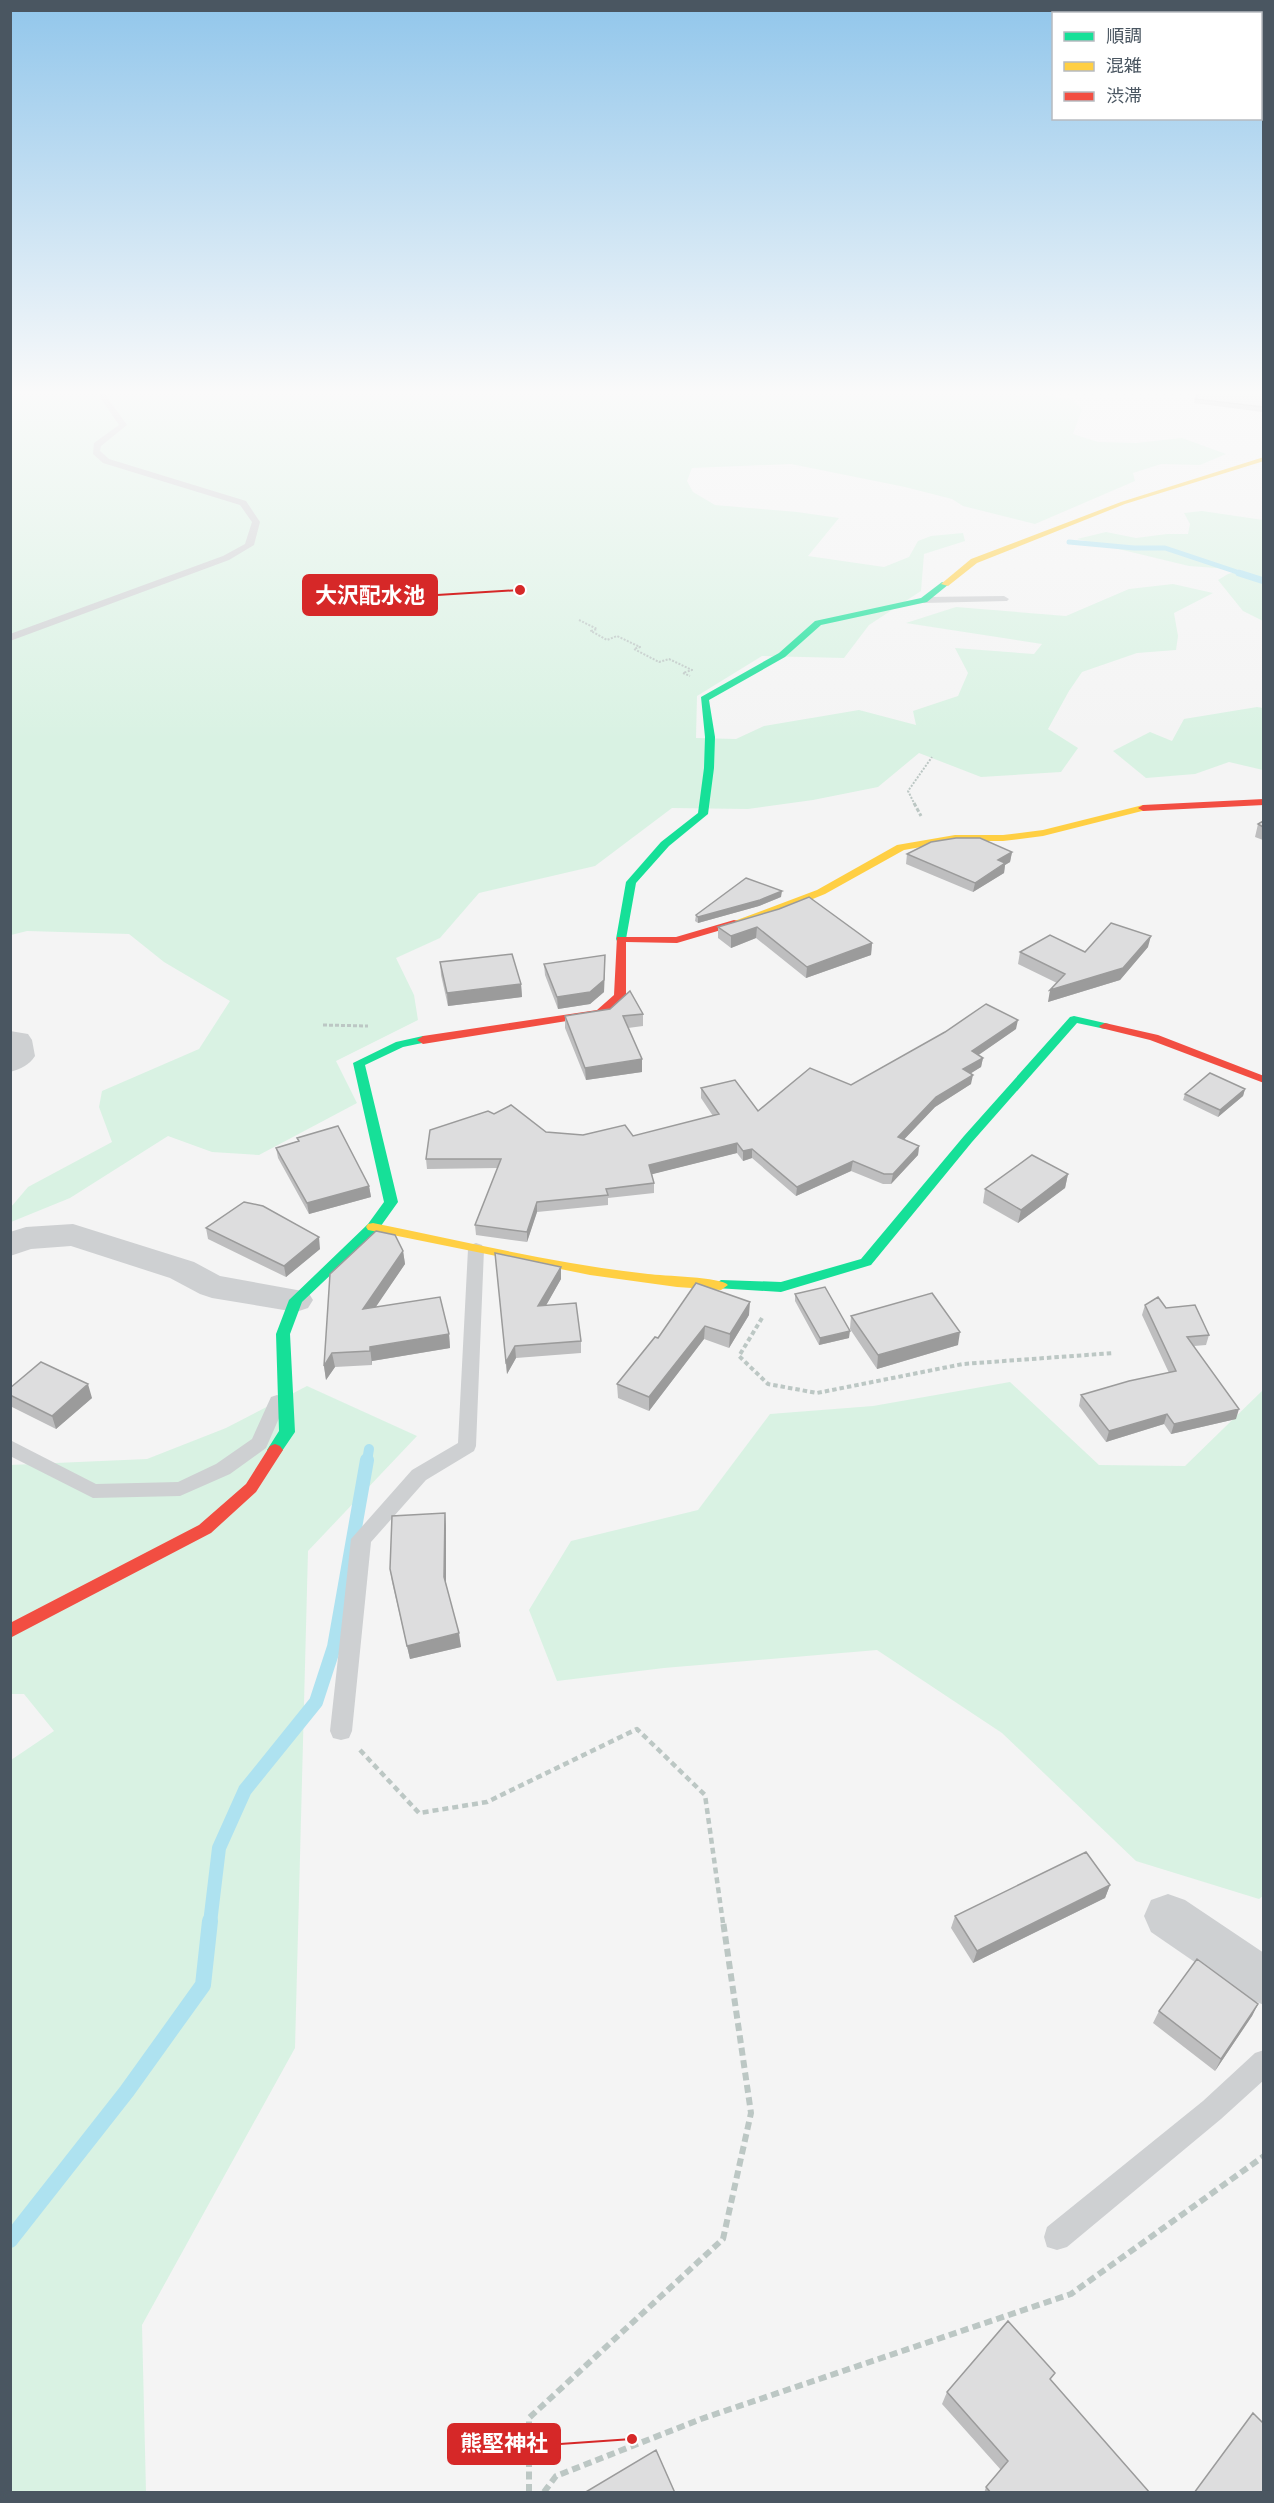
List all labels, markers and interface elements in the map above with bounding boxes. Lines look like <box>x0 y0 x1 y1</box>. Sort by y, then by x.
legend <box>1052 12 1262 120</box>
text: 順調 <box>1106 23 1142 49</box>
text: 混雑 <box>1106 53 1142 79</box>
text: 渋滞 <box>1106 83 1142 109</box>
callout: 大沢配水池 <box>303 575 437 615</box>
text: 大沢配水池 <box>315 579 425 611</box>
callout: 熊堅神社 <box>448 2424 560 2464</box>
text: 熊堅神社 <box>460 2427 548 2459</box>

